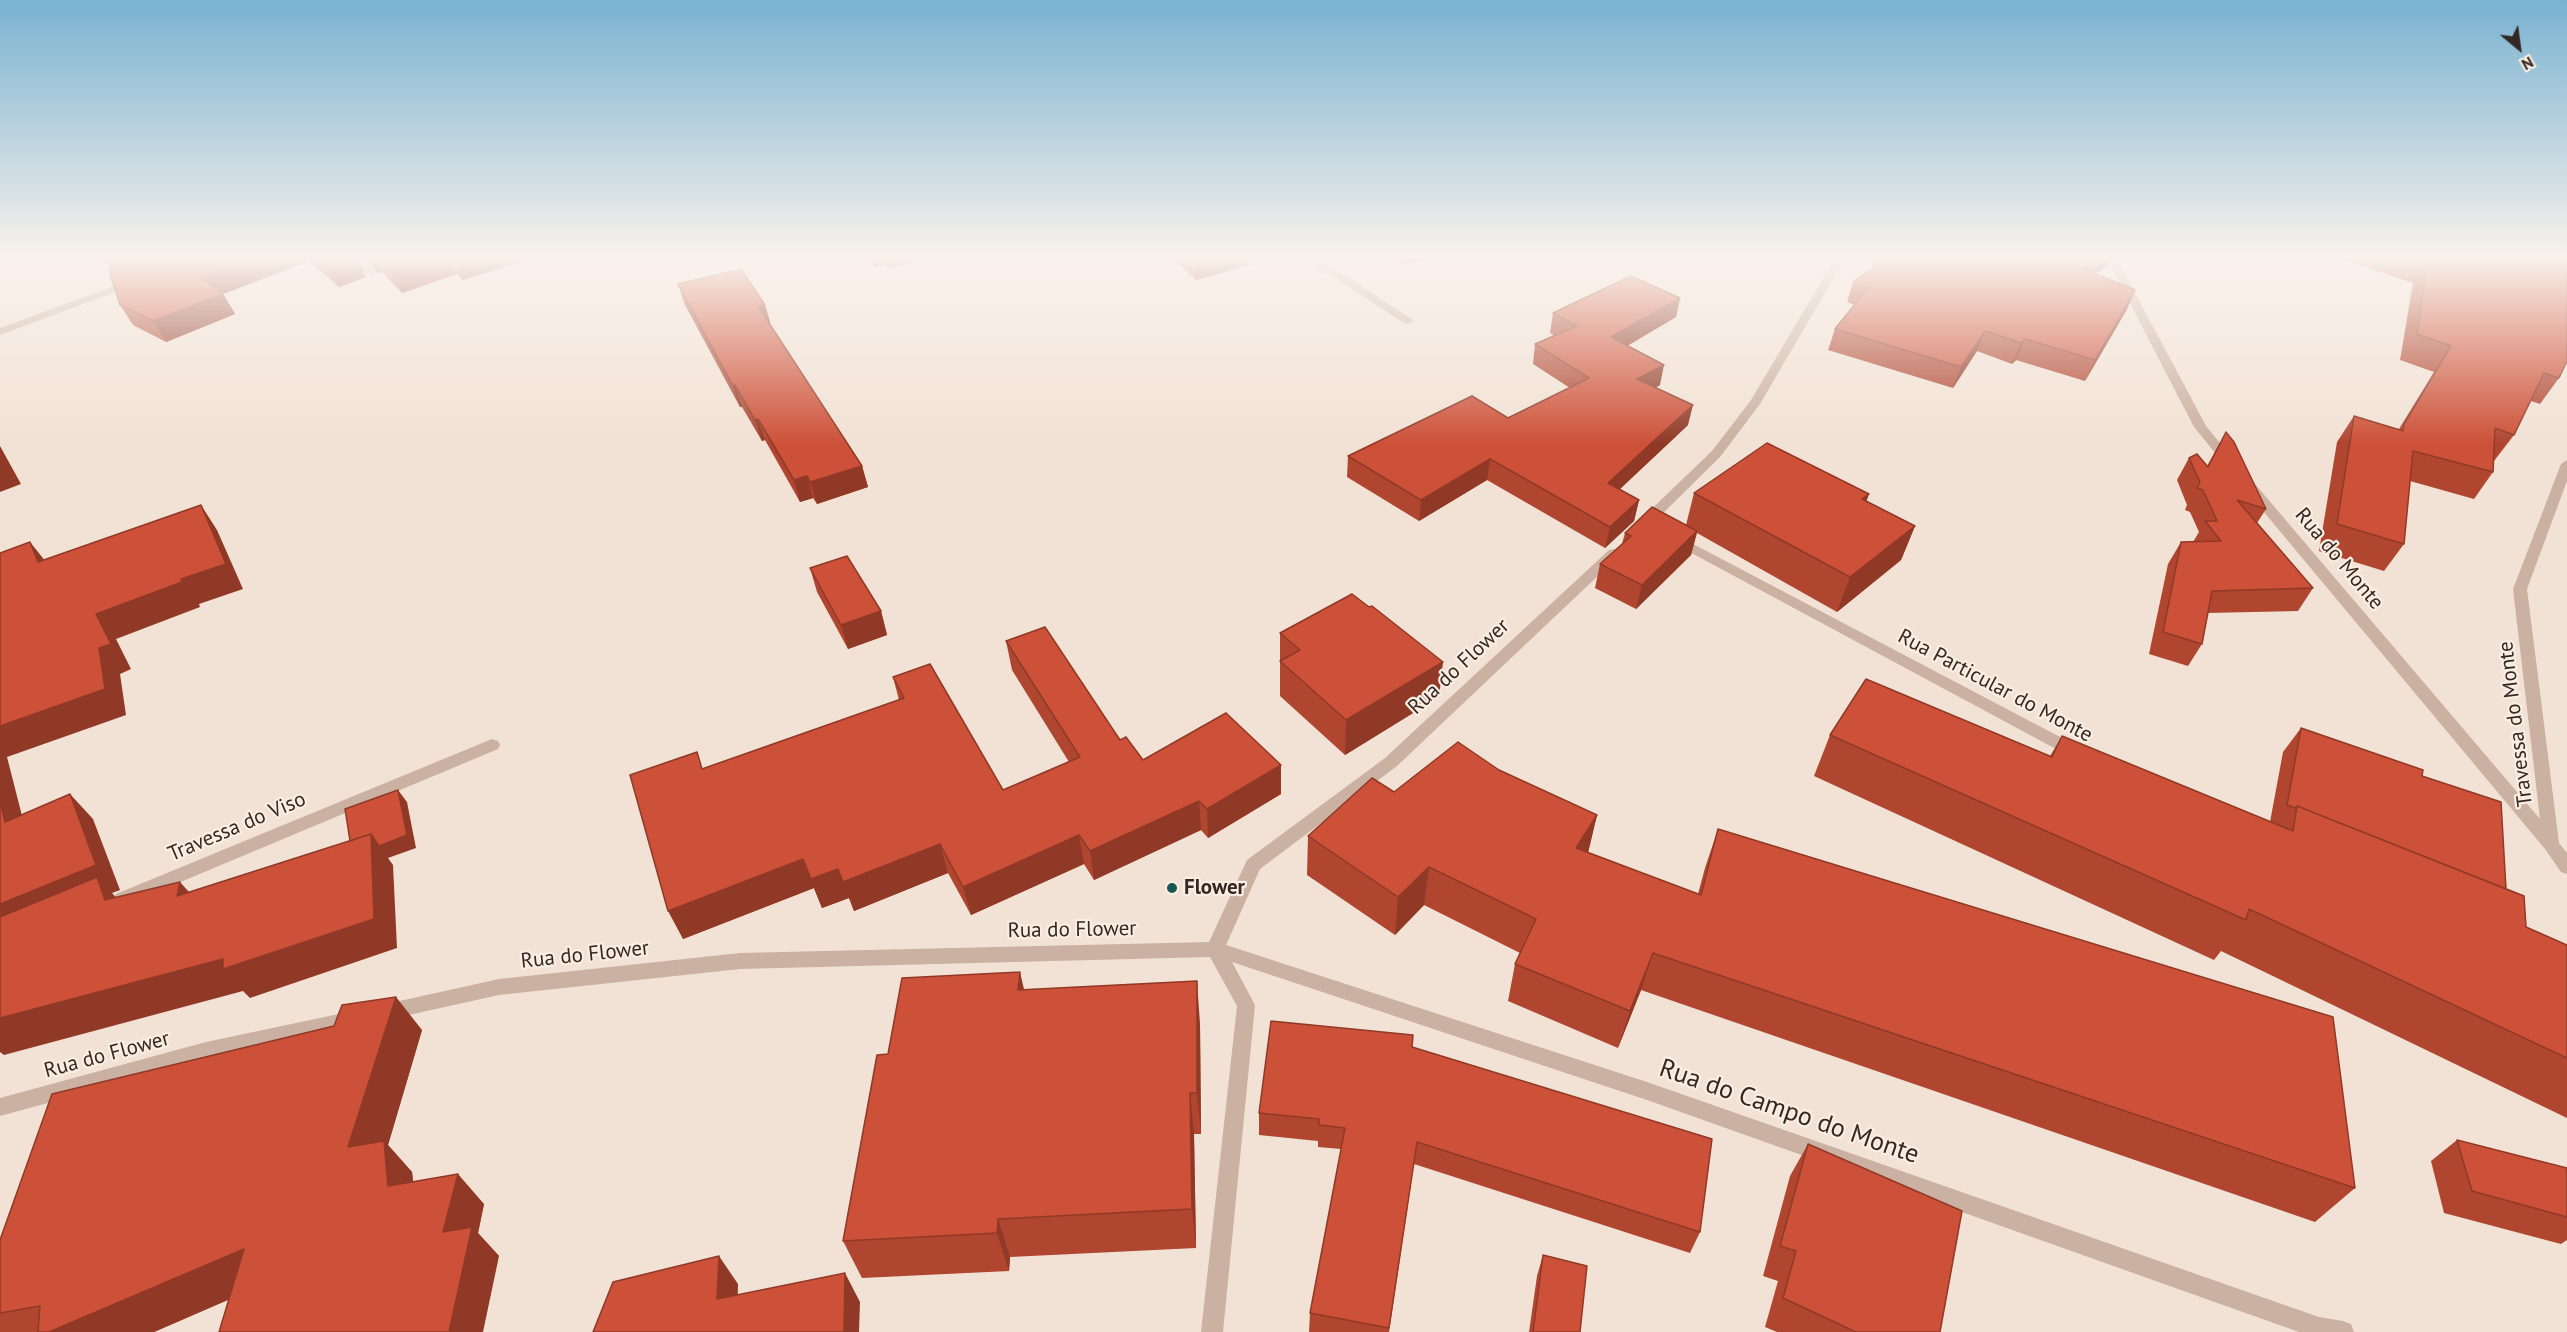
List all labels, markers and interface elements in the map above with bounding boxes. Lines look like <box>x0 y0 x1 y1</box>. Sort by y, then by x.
north arrow <box>2489 18 2549 78</box>
text: N <box>2518 52 2537 75</box>
street label: Rua do Monte <box>2289 503 2389 615</box>
street label: Rua do Flower <box>1403 614 1515 720</box>
street label: Rua Particular do Monte <box>1893 624 2097 748</box>
street label: Travessa do Monte <box>2493 640 2539 808</box>
street label: Travessa do Viso <box>164 787 310 867</box>
place label: Flower <box>1184 875 1245 901</box>
marker: Flower <box>1165 881 1179 895</box>
street label: Rua do Flower <box>1007 916 1137 944</box>
street label: Rua do Flower <box>520 936 650 974</box>
street label: Rua do Flower <box>42 1026 172 1084</box>
street label: Rua do Campo do Monte <box>1655 1053 1923 1171</box>

